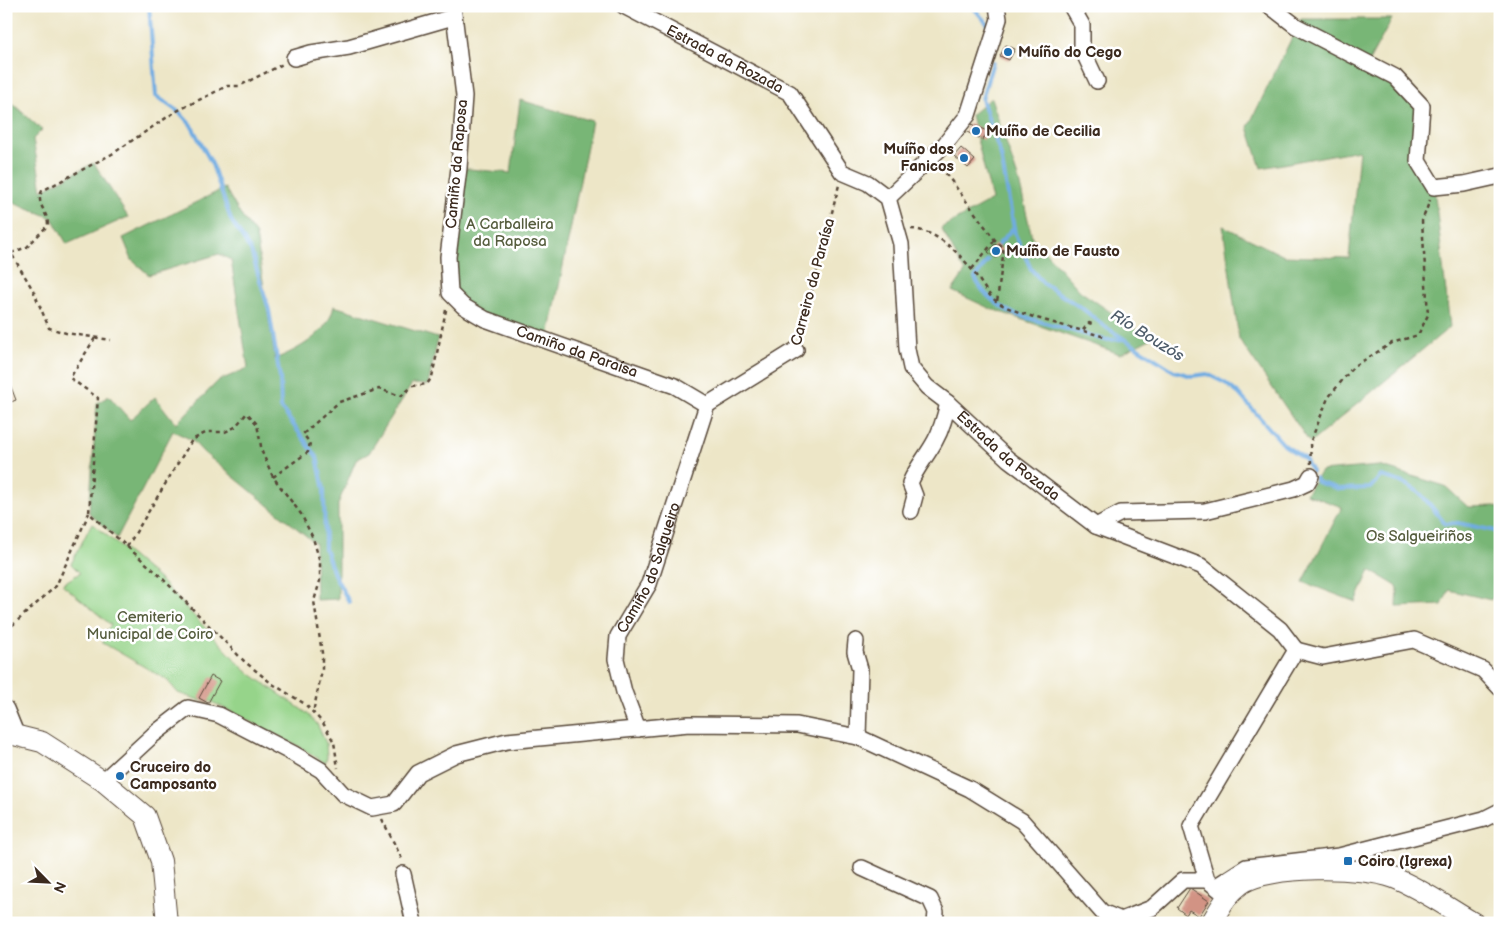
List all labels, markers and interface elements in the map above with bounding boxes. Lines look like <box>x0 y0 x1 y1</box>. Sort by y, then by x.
street label: Estrada da Rozada <box>663 20 787 97</box>
place label: Muíño do Cego <box>1018 43 1122 62</box>
marker: Muíño do Cego <box>1002 46 1014 58</box>
street label: Camiño da Raposa <box>442 99 472 229</box>
place label: Muíño de Cecilia <box>986 122 1101 141</box>
marker: Muíño de Cecilia <box>970 125 982 137</box>
place label: Muíño dos Fanicos <box>883 140 954 176</box>
marker: Muíño dos Fanicos <box>958 152 970 164</box>
park label: A Carballeira da Raposa <box>466 215 554 251</box>
street label: Carreiro da Paraísa <box>787 216 839 348</box>
place label: Muíño de Fausto <box>1006 242 1120 261</box>
marker: Muíño de Fausto <box>990 245 1002 257</box>
water label: Río Bouzós <box>1107 306 1187 366</box>
street label: Camiño da Paraísa <box>514 321 640 382</box>
street label: Estrada da Rozada <box>953 407 1064 505</box>
street label: Camiño do Salgueiro <box>612 500 684 637</box>
park label: Os Salgueiriños <box>1366 527 1473 546</box>
park label: Cemiterio Municipal de Coiro <box>86 608 214 644</box>
place label: Cruceiro do Camposanto <box>130 758 217 794</box>
marker: Cruceiro do Camposanto <box>114 770 126 782</box>
place label: Coiro (Igrexa) <box>1358 852 1452 871</box>
marker: Coiro (Igrexa) <box>1342 855 1354 867</box>
north arrow <box>22 856 72 906</box>
text: N <box>50 879 69 895</box>

